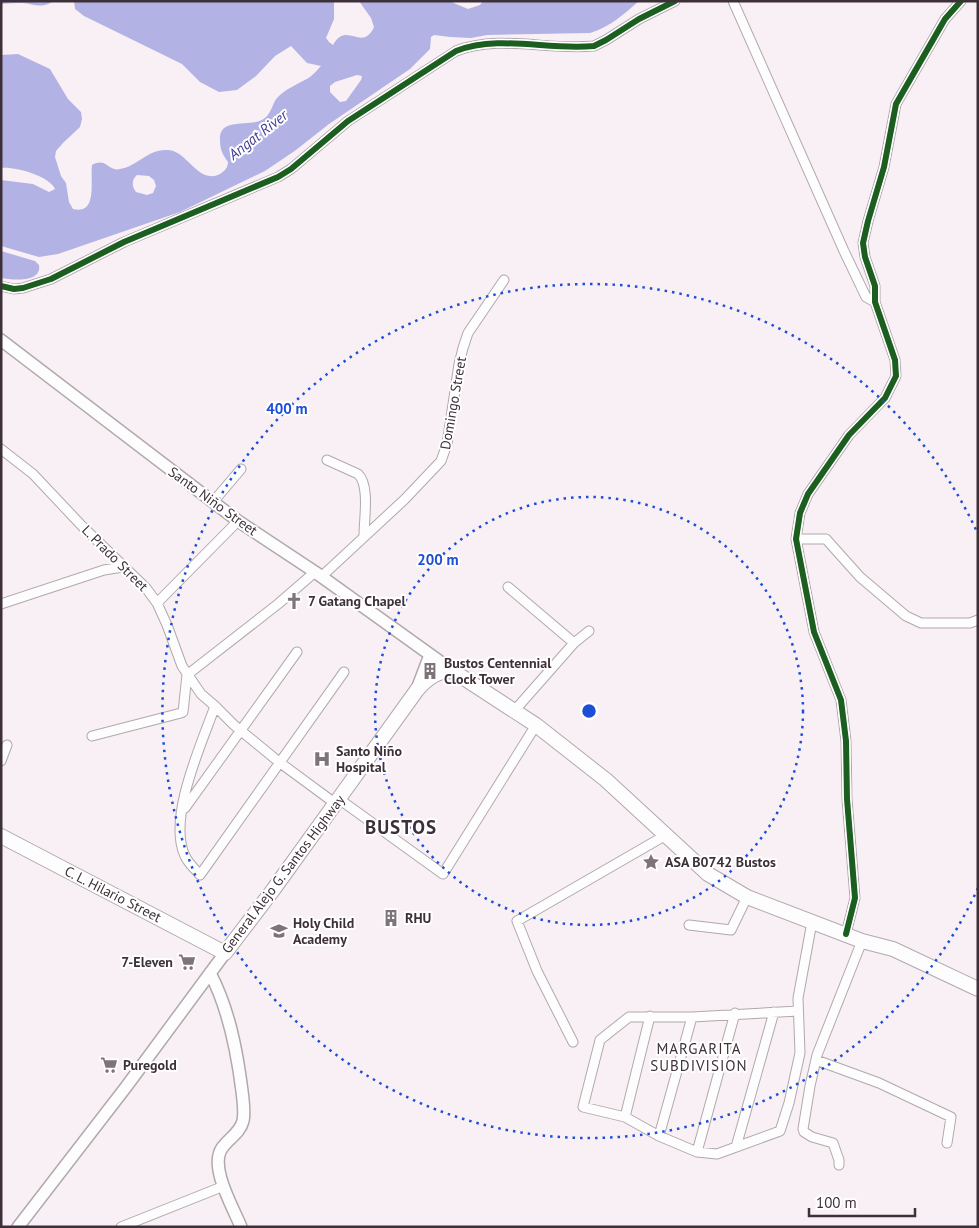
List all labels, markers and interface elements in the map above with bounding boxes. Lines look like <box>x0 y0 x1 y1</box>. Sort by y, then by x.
water label: Angat River <box>223 105 292 164</box>
street label: Domingo Street <box>436 355 470 451</box>
text: 400 m <box>266 399 308 418</box>
street label: Santo Niño Street <box>165 463 261 539</box>
street label: L. Prado Street <box>78 521 152 595</box>
text: 200 m <box>417 550 459 569</box>
church icon: 7 Gatang Chapel <box>284 591 304 611</box>
place label: 7 Gatang Chapel <box>308 592 406 610</box>
place label: Bustos Centennial Clock Tower <box>444 654 552 688</box>
building icon: Bustos Centennial Clock Tower <box>420 661 440 681</box>
centre of rings <box>580 702 598 720</box>
place label: Santo Niño Hospital <box>336 742 402 776</box>
hospital icon: Santo Niño Hospital <box>312 749 332 769</box>
street label: General Alejo G. Santos Highway <box>217 791 349 957</box>
district label: BUSTOS <box>365 815 437 839</box>
place icon: ASA B0742 Bustos <box>641 852 661 872</box>
place label: ASA B0742 Bustos <box>665 853 776 871</box>
street label: C. L. Hilario Street <box>62 862 165 926</box>
building icon: RHU <box>381 908 401 928</box>
place label: RHU <box>405 909 431 927</box>
place label: Holy Child Academy <box>293 914 354 948</box>
school or university icon: Holy Child Academy <box>269 921 289 941</box>
supermarket icon: 7-Eleven <box>177 952 197 972</box>
place label: 7-Eleven <box>121 953 173 971</box>
district label: MARGARITA SUBDIVISION <box>650 1039 748 1075</box>
supermarket icon: Puregold <box>99 1055 119 1075</box>
place label: Puregold <box>123 1056 177 1074</box>
scale bar <box>809 1186 915 1218</box>
text: 100 m <box>816 1193 857 1212</box>

